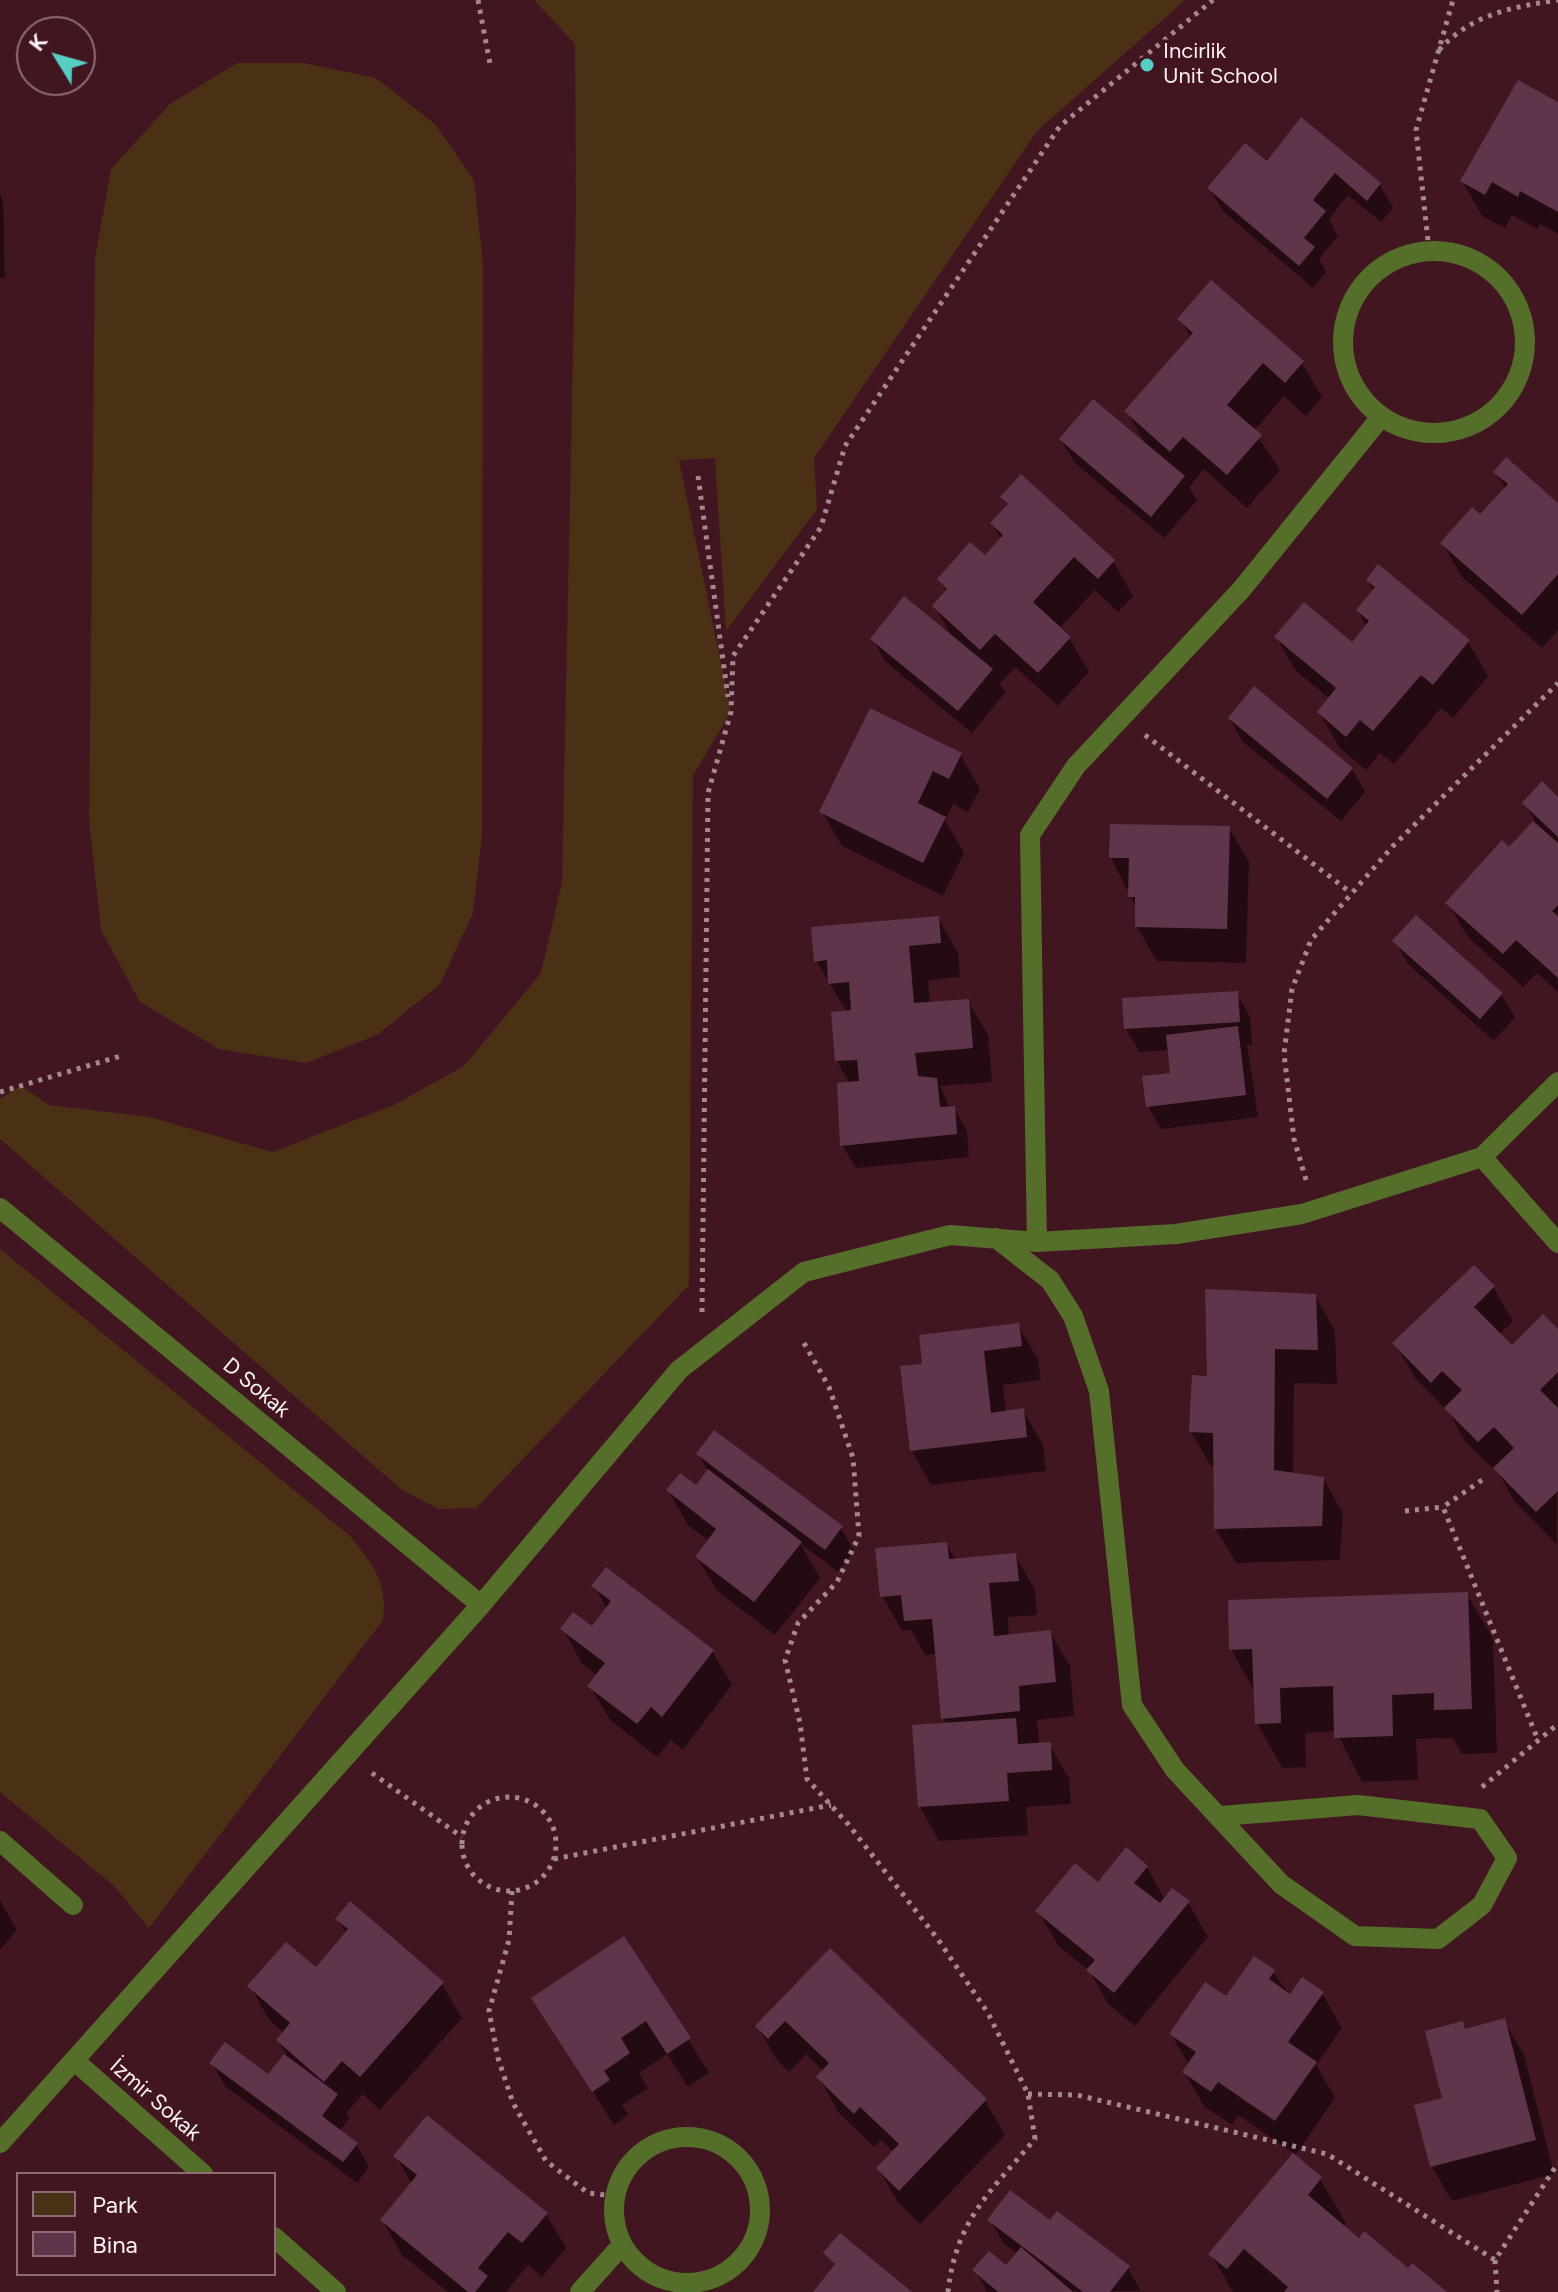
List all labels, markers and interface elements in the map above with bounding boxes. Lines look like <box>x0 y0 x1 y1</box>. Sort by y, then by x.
north arrow <box>16 16 96 96</box>
text: K <box>23 28 53 56</box>
place label: Incirlik Unit School <box>1163 39 1278 90</box>
marker: Incirlik Unit School <box>1138 56 1156 74</box>
street label: D Sokak <box>217 1352 295 1424</box>
street label: İzmir Sokak <box>104 2053 206 2147</box>
legend <box>16 2172 276 2276</box>
text: Park <box>92 2190 138 2219</box>
text: Bina <box>92 2230 138 2259</box>

